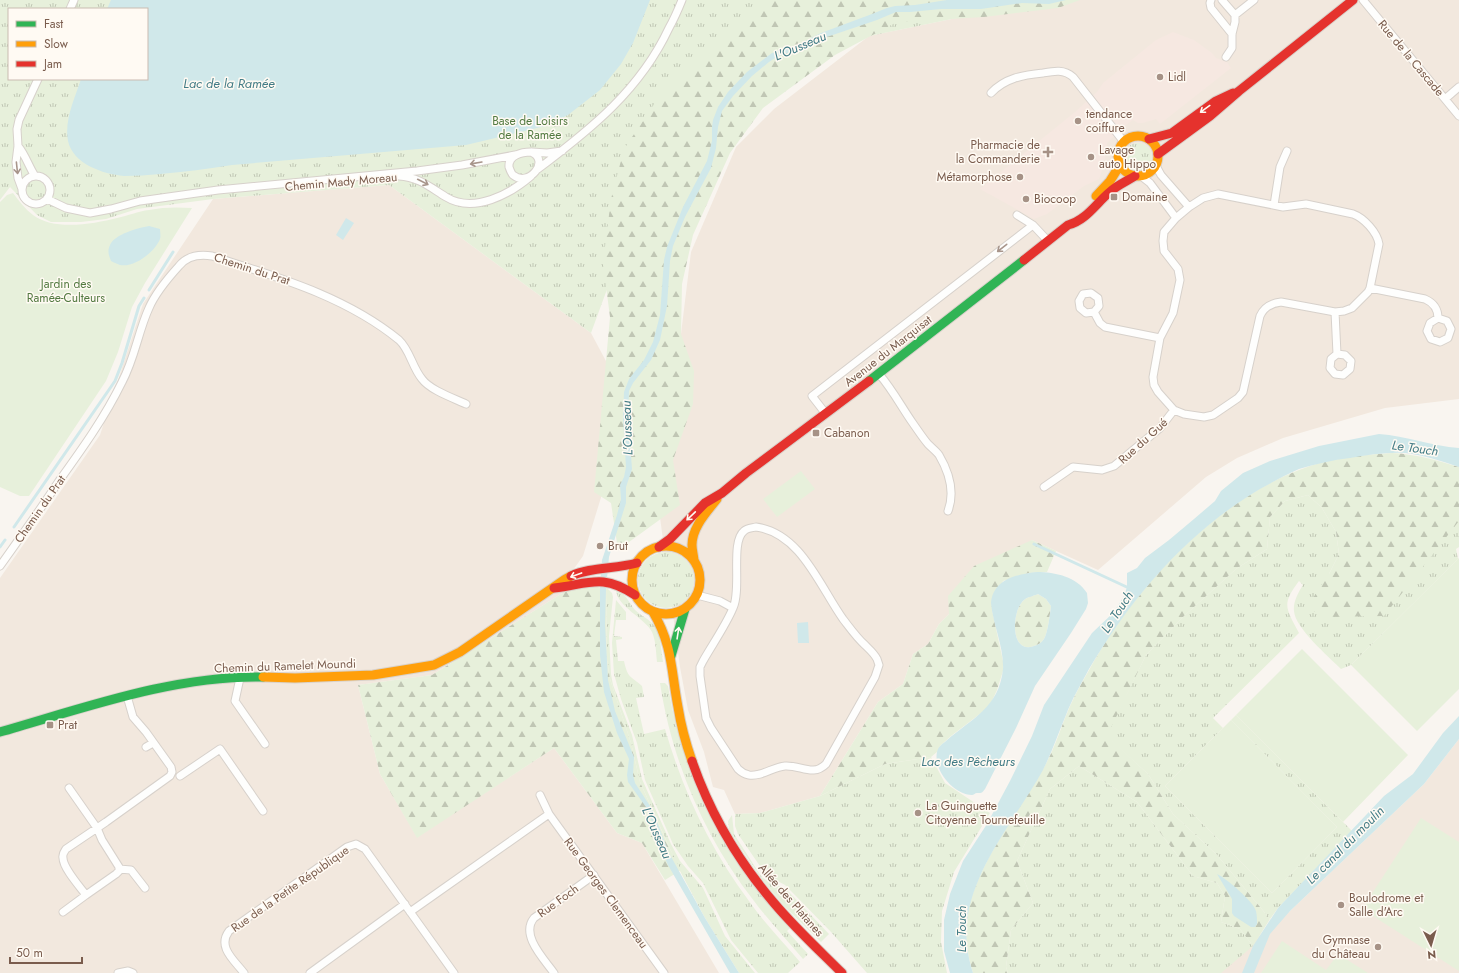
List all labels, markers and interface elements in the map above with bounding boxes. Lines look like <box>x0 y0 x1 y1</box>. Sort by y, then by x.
legend <box>8 8 148 80</box>
text: Fast <box>44 15 63 33</box>
street label: Rue de la Cascade <box>1374 16 1448 100</box>
water label: L'Ousseau <box>771 26 829 65</box>
text: Slow <box>44 35 69 53</box>
text: Jam <box>42 55 62 73</box>
place label: Lidl <box>1168 68 1186 86</box>
marker: Lidl <box>1155 72 1165 82</box>
water label: Lac de la Ramée <box>183 74 275 93</box>
one-way arrow <box>1200 104 1211 113</box>
place label: tendance coiffure <box>1086 105 1132 137</box>
park label: Base de Loisirs de la Ramée <box>492 112 568 144</box>
marker: tendance coiffure <box>1073 116 1083 126</box>
place label: Pharmacie de la Commanderie <box>956 136 1040 168</box>
place label: Lavage auto Hippo <box>1099 141 1156 173</box>
marker: Pharmacie de la Commanderie <box>1043 147 1053 157</box>
marker: Lavage auto Hippo <box>1086 152 1096 162</box>
one-way arrow <box>470 159 483 167</box>
one-way arrow <box>13 161 20 174</box>
street label: Chemin Mady Moreau <box>284 168 398 196</box>
place label: Métamorphose <box>937 168 1012 186</box>
marker: Métamorphose <box>1015 172 1025 182</box>
one-way arrow <box>417 179 429 187</box>
place label: Domaine <box>1122 188 1167 206</box>
place label: Biocoop <box>1034 190 1076 208</box>
marker: Domaine <box>1109 192 1119 202</box>
marker: Biocoop <box>1021 194 1031 204</box>
one-way arrow <box>997 244 1008 253</box>
street label: Chemin du Prat <box>212 248 292 290</box>
park label: Jardin des Ramée-Culteurs <box>27 275 105 307</box>
street label: Avenue du Marquisat <box>840 311 936 391</box>
water label: L'Ousseau <box>617 400 637 456</box>
street label: Rue du Gué <box>1114 414 1172 468</box>
place label: Cabanon <box>824 424 870 442</box>
marker: Cabanon <box>811 428 821 438</box>
water label: Le Touch <box>1390 435 1440 461</box>
street label: Chemin du Prat <box>10 471 70 546</box>
one-way arrow <box>686 511 696 521</box>
place label: Brut <box>608 537 628 555</box>
marker: Brut <box>595 541 605 551</box>
one-way arrow <box>569 572 582 579</box>
water label: Le Touch <box>1096 587 1138 637</box>
one-way arrow <box>674 626 682 639</box>
street label: Chemin du Ramelet Moundi <box>214 655 356 677</box>
place label: Prat <box>58 716 77 734</box>
marker: Prat <box>45 720 55 730</box>
water label: Lac des Pêcheurs <box>921 752 1016 771</box>
place label: La Guinguette Citoyenne Tournefeuille <box>926 797 1045 829</box>
water label: Le canal du moulin <box>1302 801 1389 888</box>
water label: L'Ousseau <box>637 804 677 862</box>
marker: La Guinguette Citoyenne Tournefeuille <box>913 808 923 818</box>
street label: Rue Georges Clemenceau <box>560 834 652 952</box>
street label: Rue de la Petite République <box>227 841 353 937</box>
street label: Allée des Platanes <box>754 859 828 941</box>
street label: Rue Foch <box>534 880 582 922</box>
place label: Boulodrome et Salle d'Arc <box>1349 889 1424 921</box>
marker: Boulodrome et Salle d'Arc <box>1336 900 1346 910</box>
water label: Le Touch <box>952 905 971 952</box>
north arrow <box>1411 925 1451 965</box>
place label: Gymnase du Château <box>1312 931 1370 963</box>
scale bar <box>10 939 82 965</box>
marker: Gymnase du Château <box>1373 942 1383 952</box>
text: 50 m <box>16 944 43 962</box>
text: N <box>1427 947 1437 963</box>

